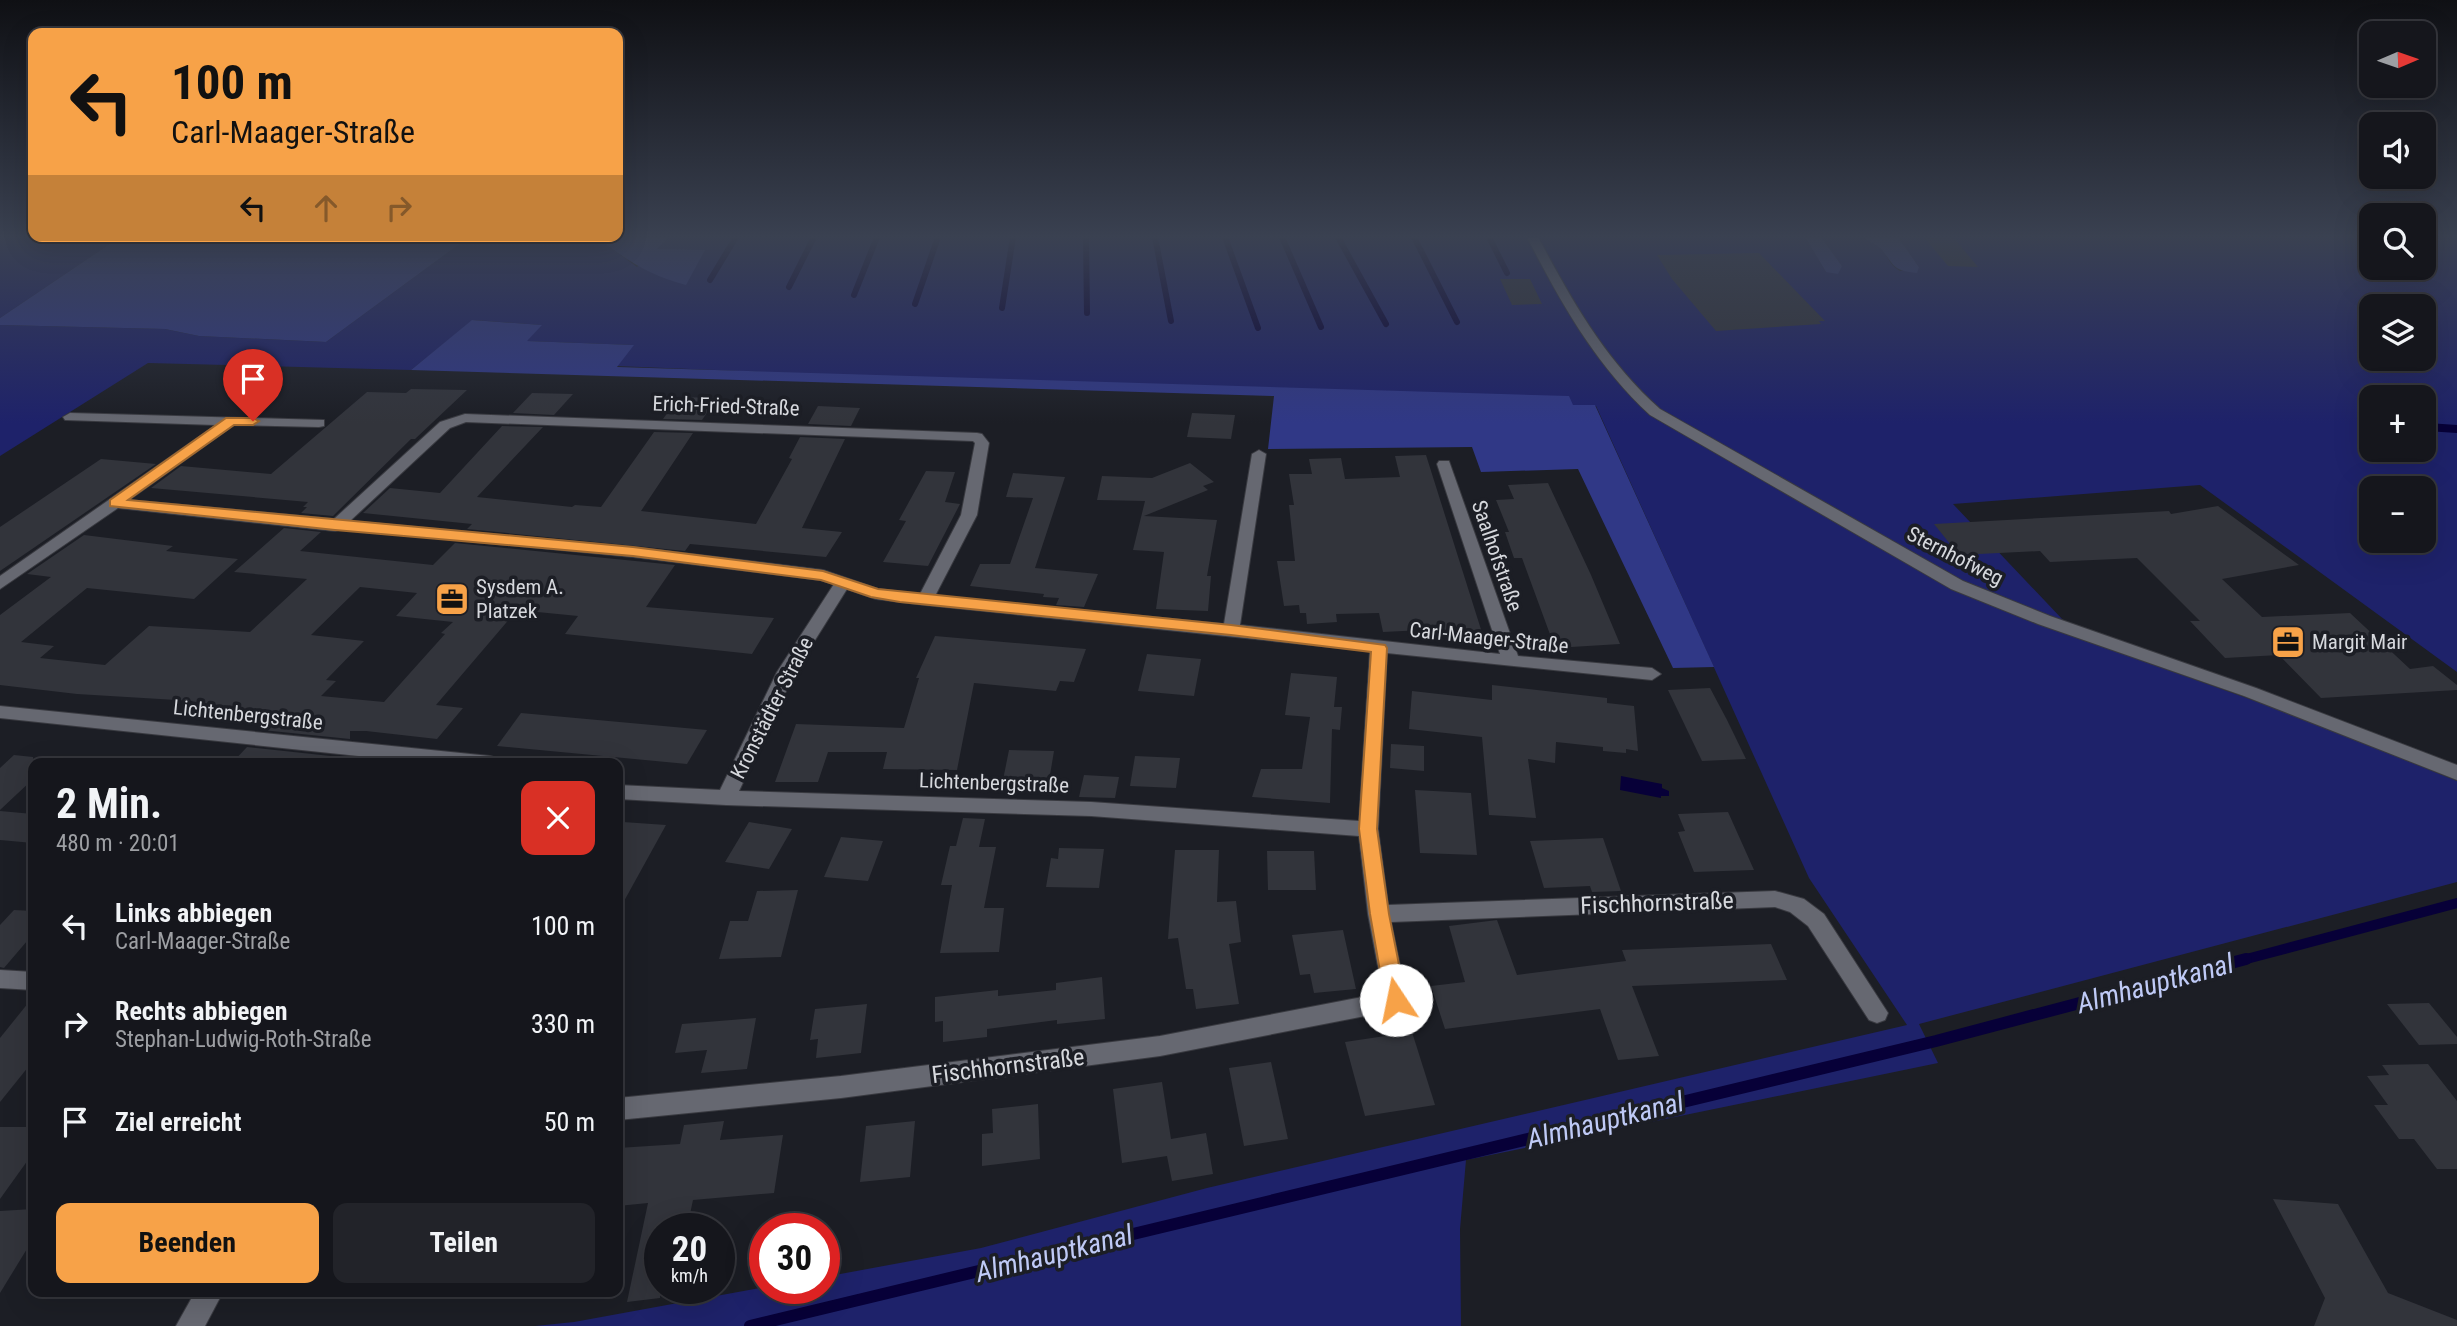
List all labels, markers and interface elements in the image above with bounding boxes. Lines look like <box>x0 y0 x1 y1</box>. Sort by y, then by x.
north arrow <box>2359 21 2436 98</box>
map controls <box>2359 21 2436 553</box>
text: 100 m <box>171 54 293 111</box>
icon: left <box>56 56 147 147</box>
button: sound <box>2359 112 2436 189</box>
text: Carl-Maager-Straße <box>171 113 415 151</box>
icon: left <box>234 189 272 227</box>
icon: ahead <box>307 189 345 227</box>
icon: right <box>380 189 418 227</box>
button: search <box>2359 203 2436 280</box>
button: layers <box>2359 294 2436 371</box>
pin <box>223 349 283 421</box>
icon: arrive <box>234 360 272 398</box>
button: + <box>2359 385 2436 462</box>
street label: Erich-Fried-Straße <box>652 391 800 421</box>
button: − <box>2359 476 2436 553</box>
street label: Saalhofstraße <box>1467 497 1527 615</box>
street label: Sternhofweg <box>1903 522 2007 590</box>
place label: Sysdem A. Platzek <box>476 575 564 623</box>
office icon: Sysdem A. Platzek <box>433 580 471 618</box>
street label: Carl-Maager-Straße <box>1408 618 1570 658</box>
office icon: Margit Mair <box>2269 623 2307 661</box>
place label: Margit Mair <box>2312 630 2407 654</box>
street label: Kronstädter Straße <box>726 633 818 783</box>
street label: Lichtenbergstraße <box>172 695 324 735</box>
street label: Lichtenbergstraße <box>918 768 1070 798</box>
text: 2 Min. <box>56 779 162 828</box>
button: close <box>521 781 595 855</box>
text: 480 m · 20:01 <box>56 830 180 857</box>
street label: Fischhornstraße <box>1580 886 1734 920</box>
text: Links abbiegen <box>115 898 272 928</box>
icon: left <box>56 907 94 945</box>
text: 100 m <box>531 911 595 941</box>
text: Carl-Maager-Straße <box>115 928 290 955</box>
water label: Almhauptkanal <box>2072 947 2238 1020</box>
position arrow <box>1359 963 1433 1037</box>
text: Rechts abbiegen <box>115 996 288 1026</box>
icon: right <box>56 1005 94 1043</box>
text: 330 m <box>531 1009 595 1039</box>
text: Stephan-Ludwig-Roth-Straße <box>115 1026 372 1053</box>
street label: Fischhornstraße <box>930 1043 1086 1089</box>
water label: Almhauptkanal <box>1522 1085 1688 1156</box>
icon: arrive <box>56 1103 94 1141</box>
text: Ziel erreicht <box>115 1107 241 1137</box>
text: 50 m <box>544 1107 595 1137</box>
button: Beenden <box>56 1203 319 1283</box>
button: Teilen <box>333 1203 595 1283</box>
speed limit sign: 30 <box>749 1213 840 1304</box>
water label: Almhauptkanal <box>971 1218 1137 1289</box>
text: 20 <box>672 1229 707 1270</box>
text: km/h <box>671 1265 708 1286</box>

